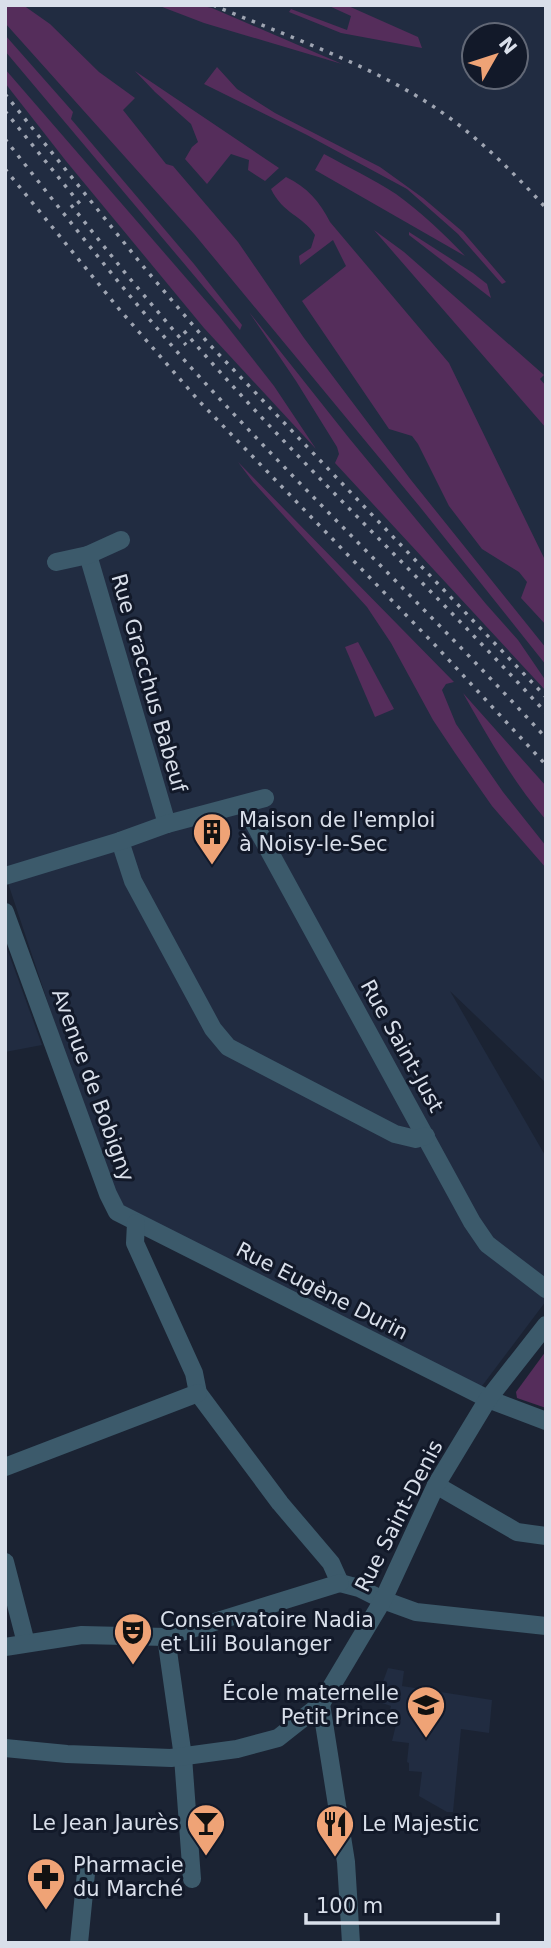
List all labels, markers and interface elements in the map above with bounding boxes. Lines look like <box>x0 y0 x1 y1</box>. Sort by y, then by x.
north arrow <box>460 21 530 91</box>
text: N <box>495 32 522 58</box>
street label: Rue Gracchus Babeuf <box>106 571 192 795</box>
place label: Maison de l'emploi à Noisy-le-Sec <box>239 808 435 856</box>
building icon: Maison de l'emploi à Noisy-le-Sec <box>191 811 233 866</box>
street label: Rue Saint-Just <box>356 976 448 1116</box>
street label: Avenue de Bobigny <box>47 985 139 1185</box>
street label: Rue Eugène Durin <box>232 1237 412 1345</box>
street label: Rue Saint-Denis <box>350 1436 448 1596</box>
place label: Conservatoire Nadia et Lili Boulanger <box>160 1608 374 1656</box>
theatre icon: Conservatoire Nadia et Lili Boulanger <box>112 1611 154 1666</box>
place label: École maternelle Petit Prince <box>222 1680 399 1729</box>
school or university icon: École maternelle Petit Prince <box>405 1684 447 1739</box>
bar icon: Le Jean Jaurès <box>185 1802 227 1857</box>
restaurant icon: Le Majestic <box>314 1803 356 1858</box>
place label: Le Jean Jaurès <box>32 1811 179 1835</box>
place label: Le Majestic <box>362 1812 479 1836</box>
place label: Pharmacie du Marché <box>73 1853 184 1901</box>
pharmacy icon: Pharmacie du Marché <box>25 1856 67 1911</box>
scale bar <box>306 1882 498 1926</box>
text: 100 m <box>316 1894 383 1918</box>

